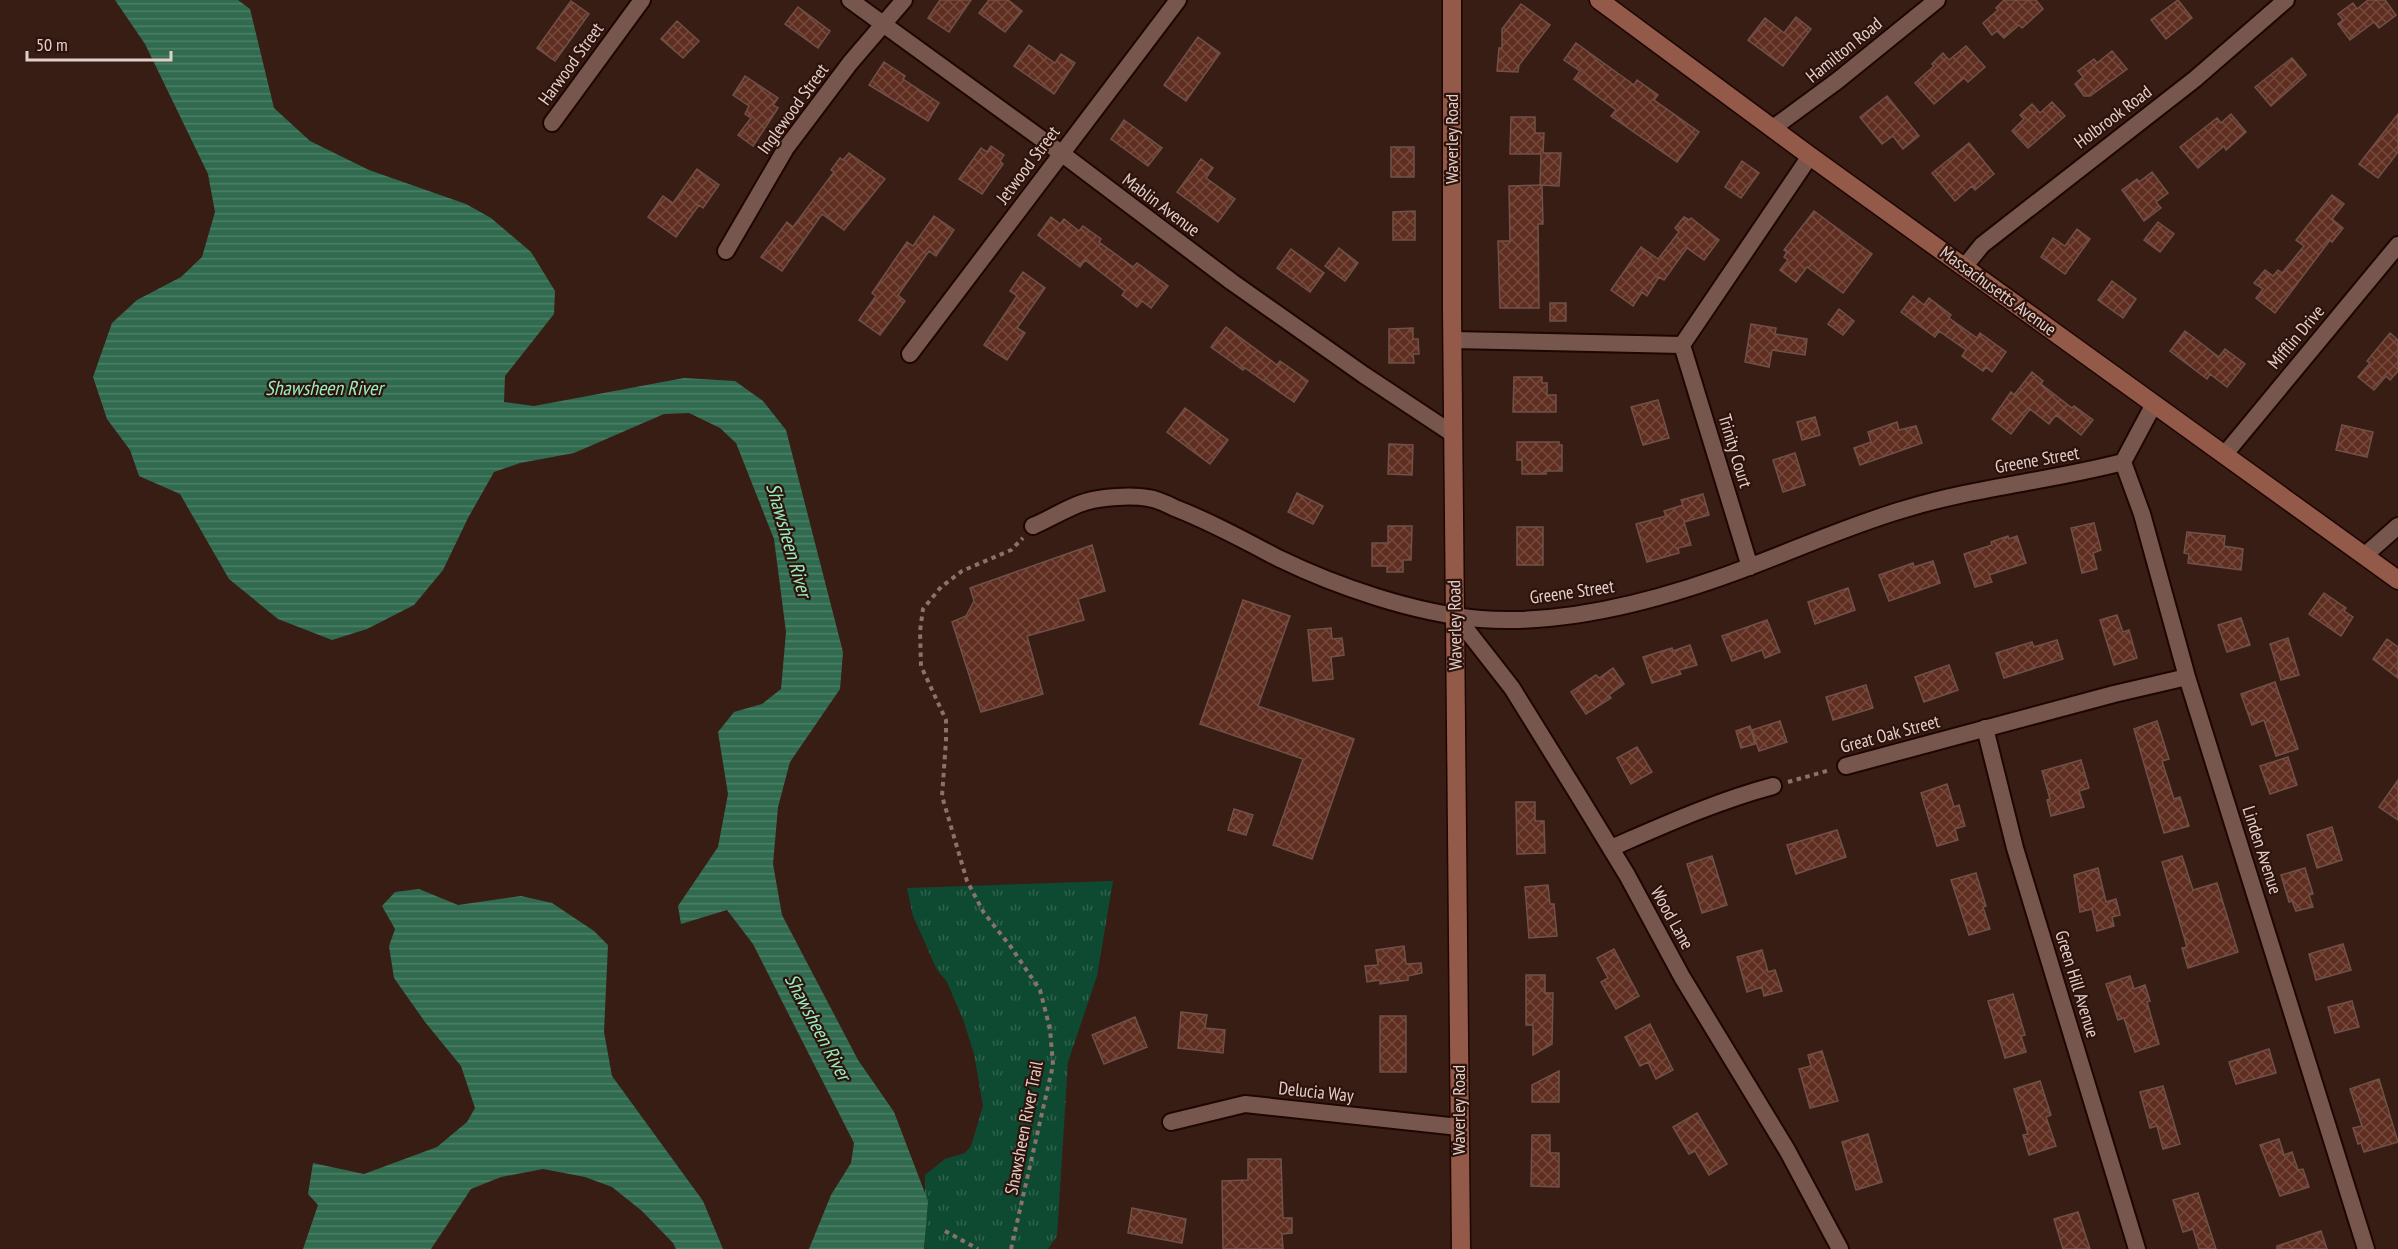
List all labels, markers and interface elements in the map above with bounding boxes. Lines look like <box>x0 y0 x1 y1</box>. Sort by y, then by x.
street label: Hamilton Road <box>1801 12 1887 87</box>
street label: Harwood Street <box>533 18 608 110</box>
scale bar <box>27 24 171 62</box>
text: 50 m <box>36 33 68 56</box>
street label: Inglewood Street <box>752 59 833 158</box>
street label: Holbrook Road <box>2069 80 2156 153</box>
street label: Waverley Road <box>1440 94 1463 184</box>
street label: Jetwood Street <box>990 121 1064 209</box>
street label: Mablin Avenue <box>1118 168 1205 241</box>
street label: Massachusetts Avenue <box>1935 241 2061 341</box>
street label: Mifflin Drive <box>2262 300 2329 373</box>
water label: Shawsheen River <box>265 375 385 401</box>
street label: Trinity Court <box>1713 411 1758 490</box>
street label: Greene Street <box>1993 441 2081 478</box>
water label: Shawsheen River <box>760 480 818 602</box>
street label: Greene Street <box>1528 574 1616 609</box>
street label: Waverley Road <box>1442 580 1467 670</box>
street label: Great Oak Street <box>1838 709 1942 758</box>
street label: Linden Avenue <box>2237 803 2288 897</box>
street label: Wood Lane <box>1646 882 1699 953</box>
street label: Green Hill Avenue <box>2050 927 2105 1040</box>
water label: Shawsheen River <box>779 969 858 1087</box>
street label: Shawsheen River Trail <box>999 1058 1048 1197</box>
street label: Waverley Road <box>1447 1065 1470 1155</box>
street label: Delucia Way <box>1277 1076 1355 1107</box>

